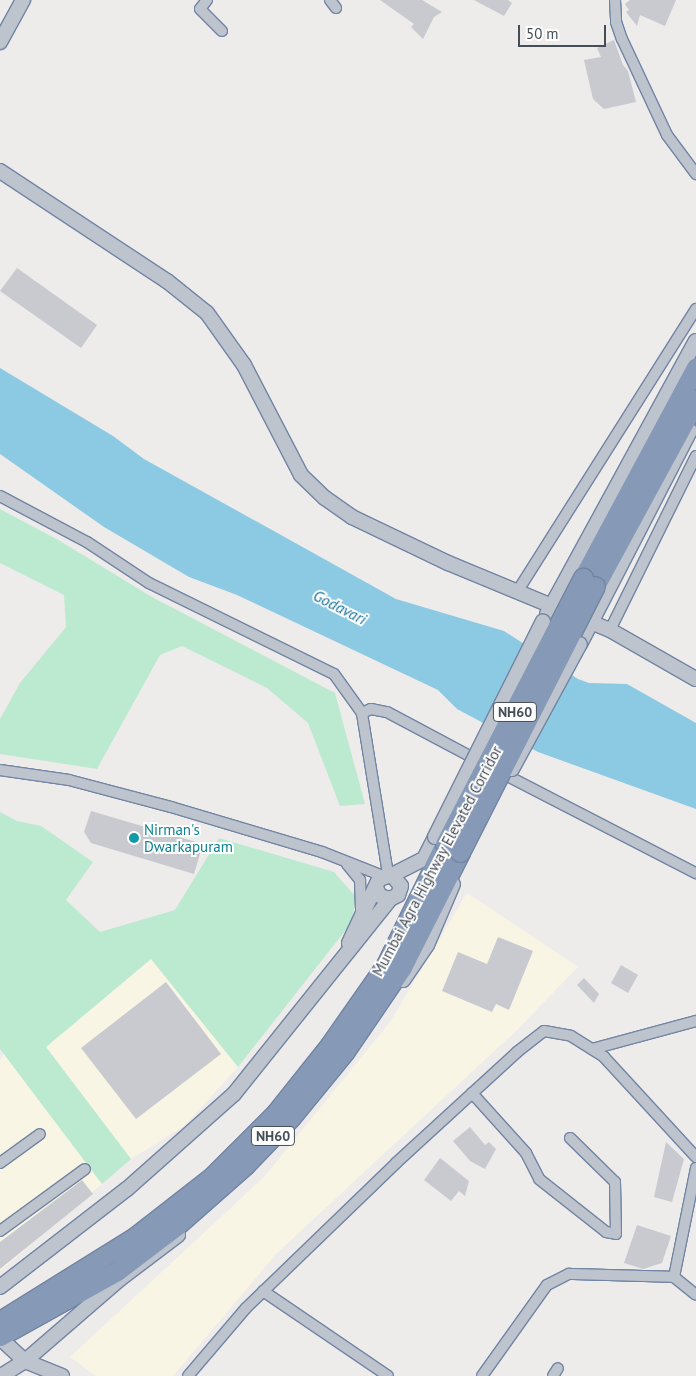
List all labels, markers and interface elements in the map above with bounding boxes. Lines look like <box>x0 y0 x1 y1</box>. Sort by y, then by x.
scale bar <box>521 15 608 47</box>
text: 50 m <box>526 24 559 43</box>
water label: Godavari <box>310 585 370 629</box>
road number: NH60 <box>492 700 538 724</box>
street label: Mumbai Agra Highway Elevated Corridor <box>368 742 506 980</box>
place label: Nirman's Dwarkapuram <box>144 820 233 855</box>
marker: Nirman's Dwarkapuram <box>128 832 140 844</box>
road number: NH60 <box>250 1124 296 1148</box>

